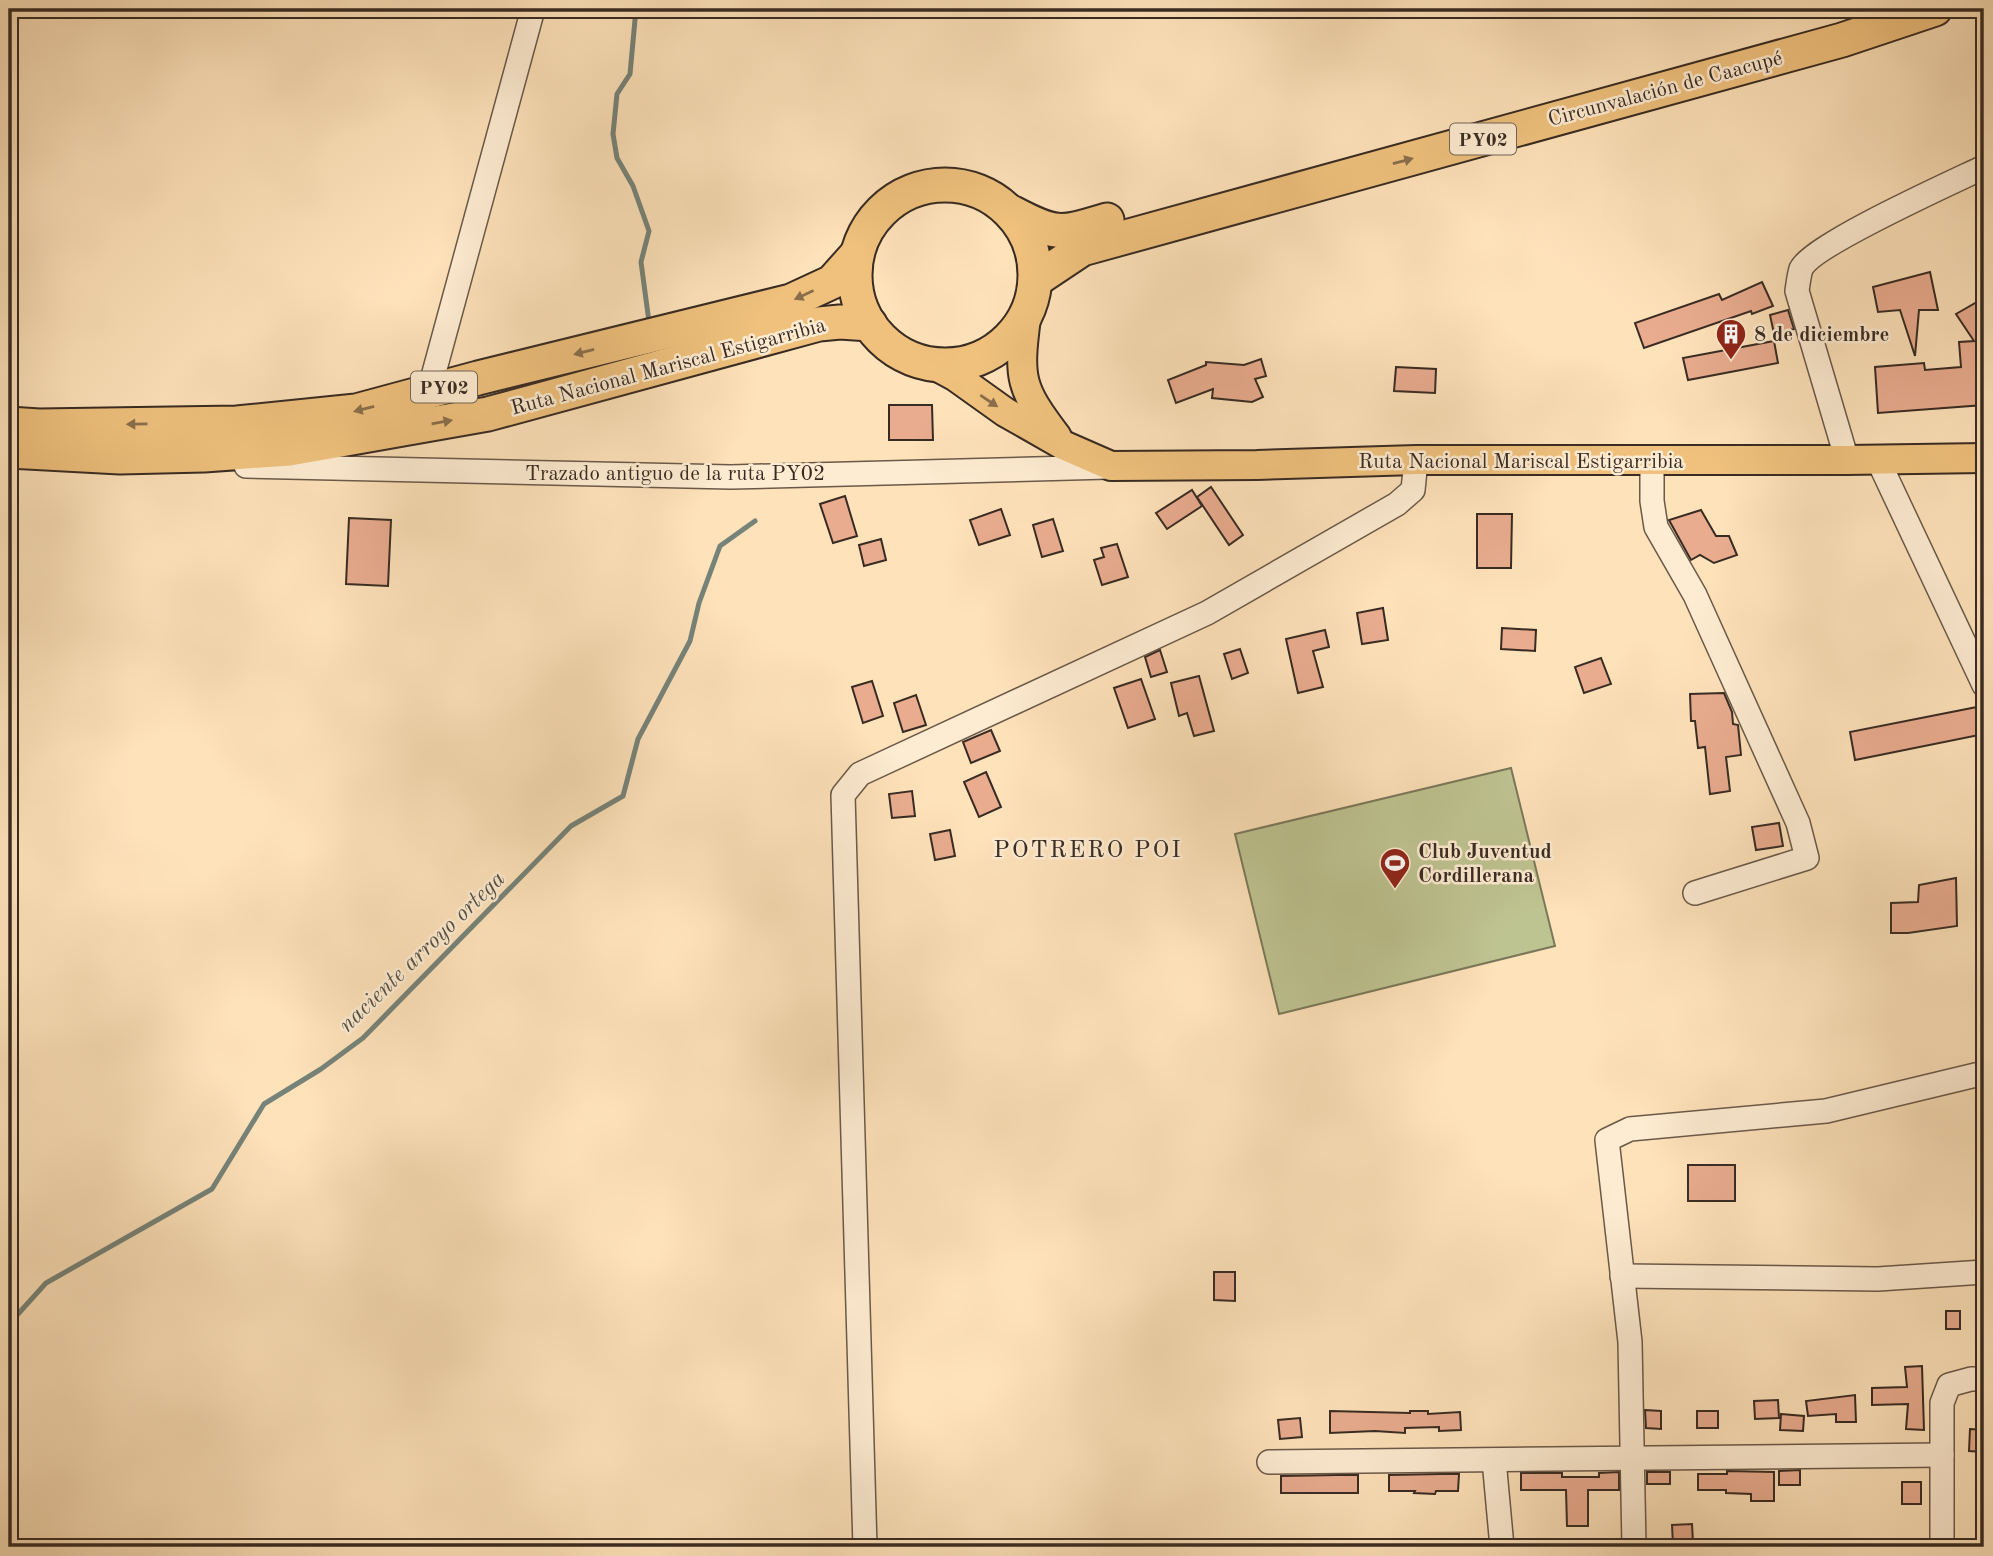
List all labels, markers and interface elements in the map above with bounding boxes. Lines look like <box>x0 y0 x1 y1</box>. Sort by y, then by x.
street label: Circunvalación de Caacupé <box>1546 48 1785 131</box>
road number: PY02 <box>1450 124 1516 154</box>
one-way arrow <box>1393 155 1414 165</box>
one-way arrow <box>794 289 814 301</box>
street label: Ruta Nacional Mariscal Estigarribia <box>509 315 828 420</box>
building icon: 8 de diciembre <box>1714 317 1748 361</box>
place label: 8 de diciembre <box>1754 325 1890 346</box>
one-way arrow <box>573 347 595 358</box>
road number: PY02 <box>411 372 477 402</box>
one-way arrow <box>980 394 998 408</box>
one-way arrow <box>352 404 374 415</box>
one-way arrow <box>431 416 453 427</box>
one-way arrow <box>126 419 148 430</box>
street label: Ruta Nacional Mariscal Estigarribia <box>1358 452 1684 473</box>
street label: Trazado antiguo de la ruta PY02 <box>525 464 825 485</box>
district label: POTRERO POI <box>993 839 1183 863</box>
place label: Club Juventud Cordillerana <box>1418 842 1552 887</box>
sports icon: Club Juventud Cordillerana <box>1378 846 1412 890</box>
water label: naciente arroyo ortega <box>335 867 510 1038</box>

